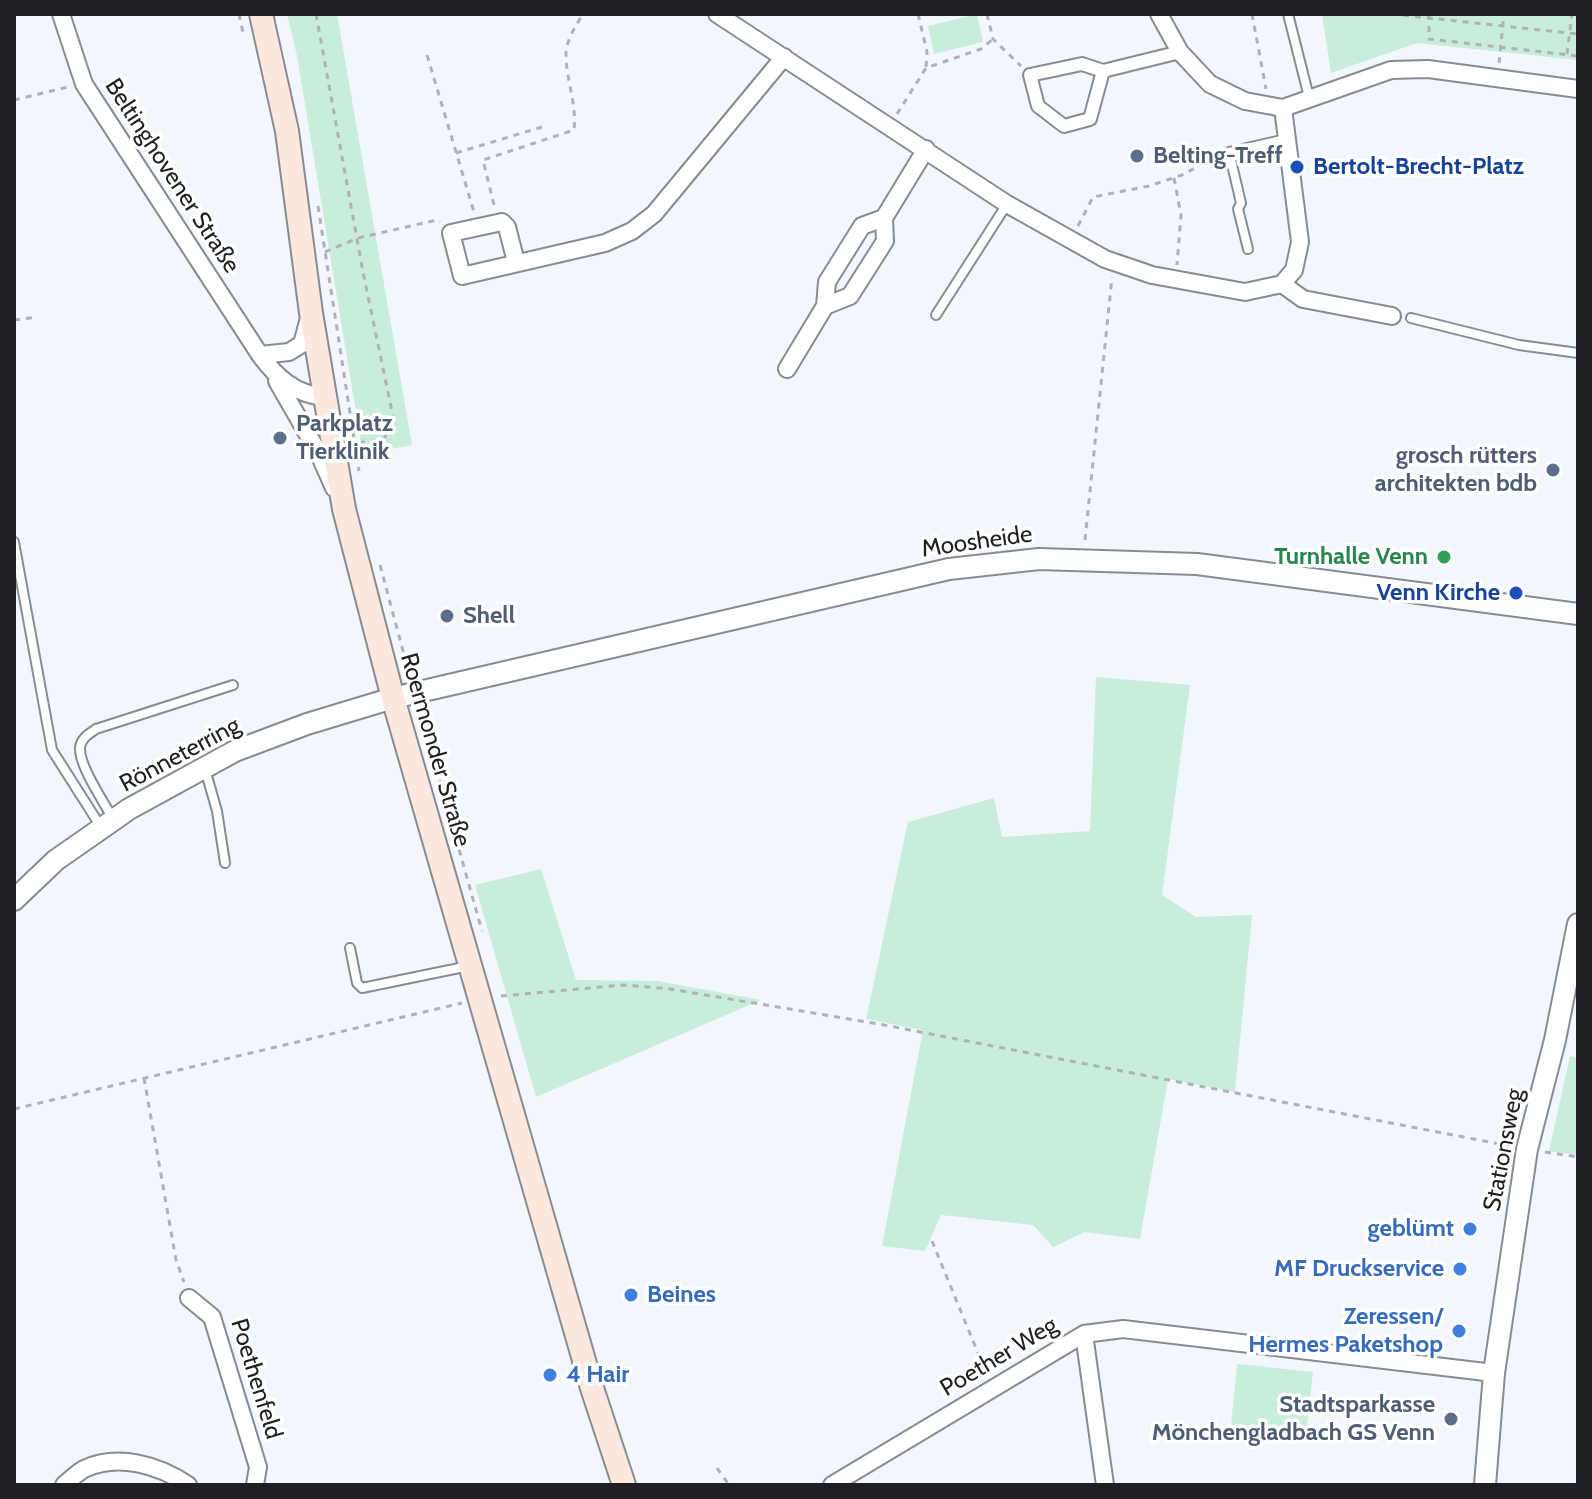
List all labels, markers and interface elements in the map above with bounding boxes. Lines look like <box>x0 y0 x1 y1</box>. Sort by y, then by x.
street label: Beltinghovener Straße <box>98 73 246 279</box>
place label: Belting-Treff <box>1153 142 1283 170</box>
marker: Belting-Treff <box>1128 147 1146 165</box>
place label: Bertolt-Brecht-Platz <box>1313 153 1524 181</box>
marker: Bertolt-Brecht-Platz <box>1288 158 1306 176</box>
place label: Parkplatz Tierklinik <box>296 410 393 466</box>
marker: Parkplatz Tierklinik <box>271 429 289 447</box>
place label: grosch rütters architekten bdb <box>1375 442 1537 498</box>
marker: grosch rütters architekten bdb <box>1544 461 1562 479</box>
street label: Moosheide <box>920 520 1034 564</box>
place label: Turnhalle Venn <box>1274 543 1428 571</box>
marker: Turnhalle Venn <box>1435 548 1453 566</box>
place label: Venn Kirche <box>1376 579 1500 607</box>
marker: Venn Kirche <box>1507 584 1525 602</box>
place label: Shell <box>463 602 515 630</box>
marker: Shell <box>438 607 456 625</box>
street label: Roermonder Straße <box>394 650 476 850</box>
street label: Rönneterring <box>115 711 245 799</box>
street label: Stationsweg <box>1478 1086 1530 1214</box>
place label: geblümt <box>1368 1215 1454 1243</box>
marker: geblümt <box>1461 1220 1479 1238</box>
place label: MF Druckservice <box>1274 1255 1444 1283</box>
marker: MF Druckservice <box>1451 1260 1469 1278</box>
place label: Beines <box>647 1281 716 1309</box>
marker: Beines <box>622 1286 640 1304</box>
place label: Zeressen/ Hermes Paketshop <box>1248 1303 1443 1359</box>
street label: Poether Weg <box>935 1311 1063 1403</box>
street label: Poethenfeld <box>224 1315 288 1443</box>
marker: Zeressen/ Hermes Paketshop <box>1450 1322 1468 1340</box>
place label: 4 Hair <box>566 1361 629 1389</box>
marker: 4 Hair <box>541 1366 559 1384</box>
place label: Stadtsparkasse Mönchengladbach GS Venn <box>1152 1391 1435 1447</box>
marker: Stadtsparkasse Mönchengladbach GS Venn <box>1442 1410 1460 1428</box>

